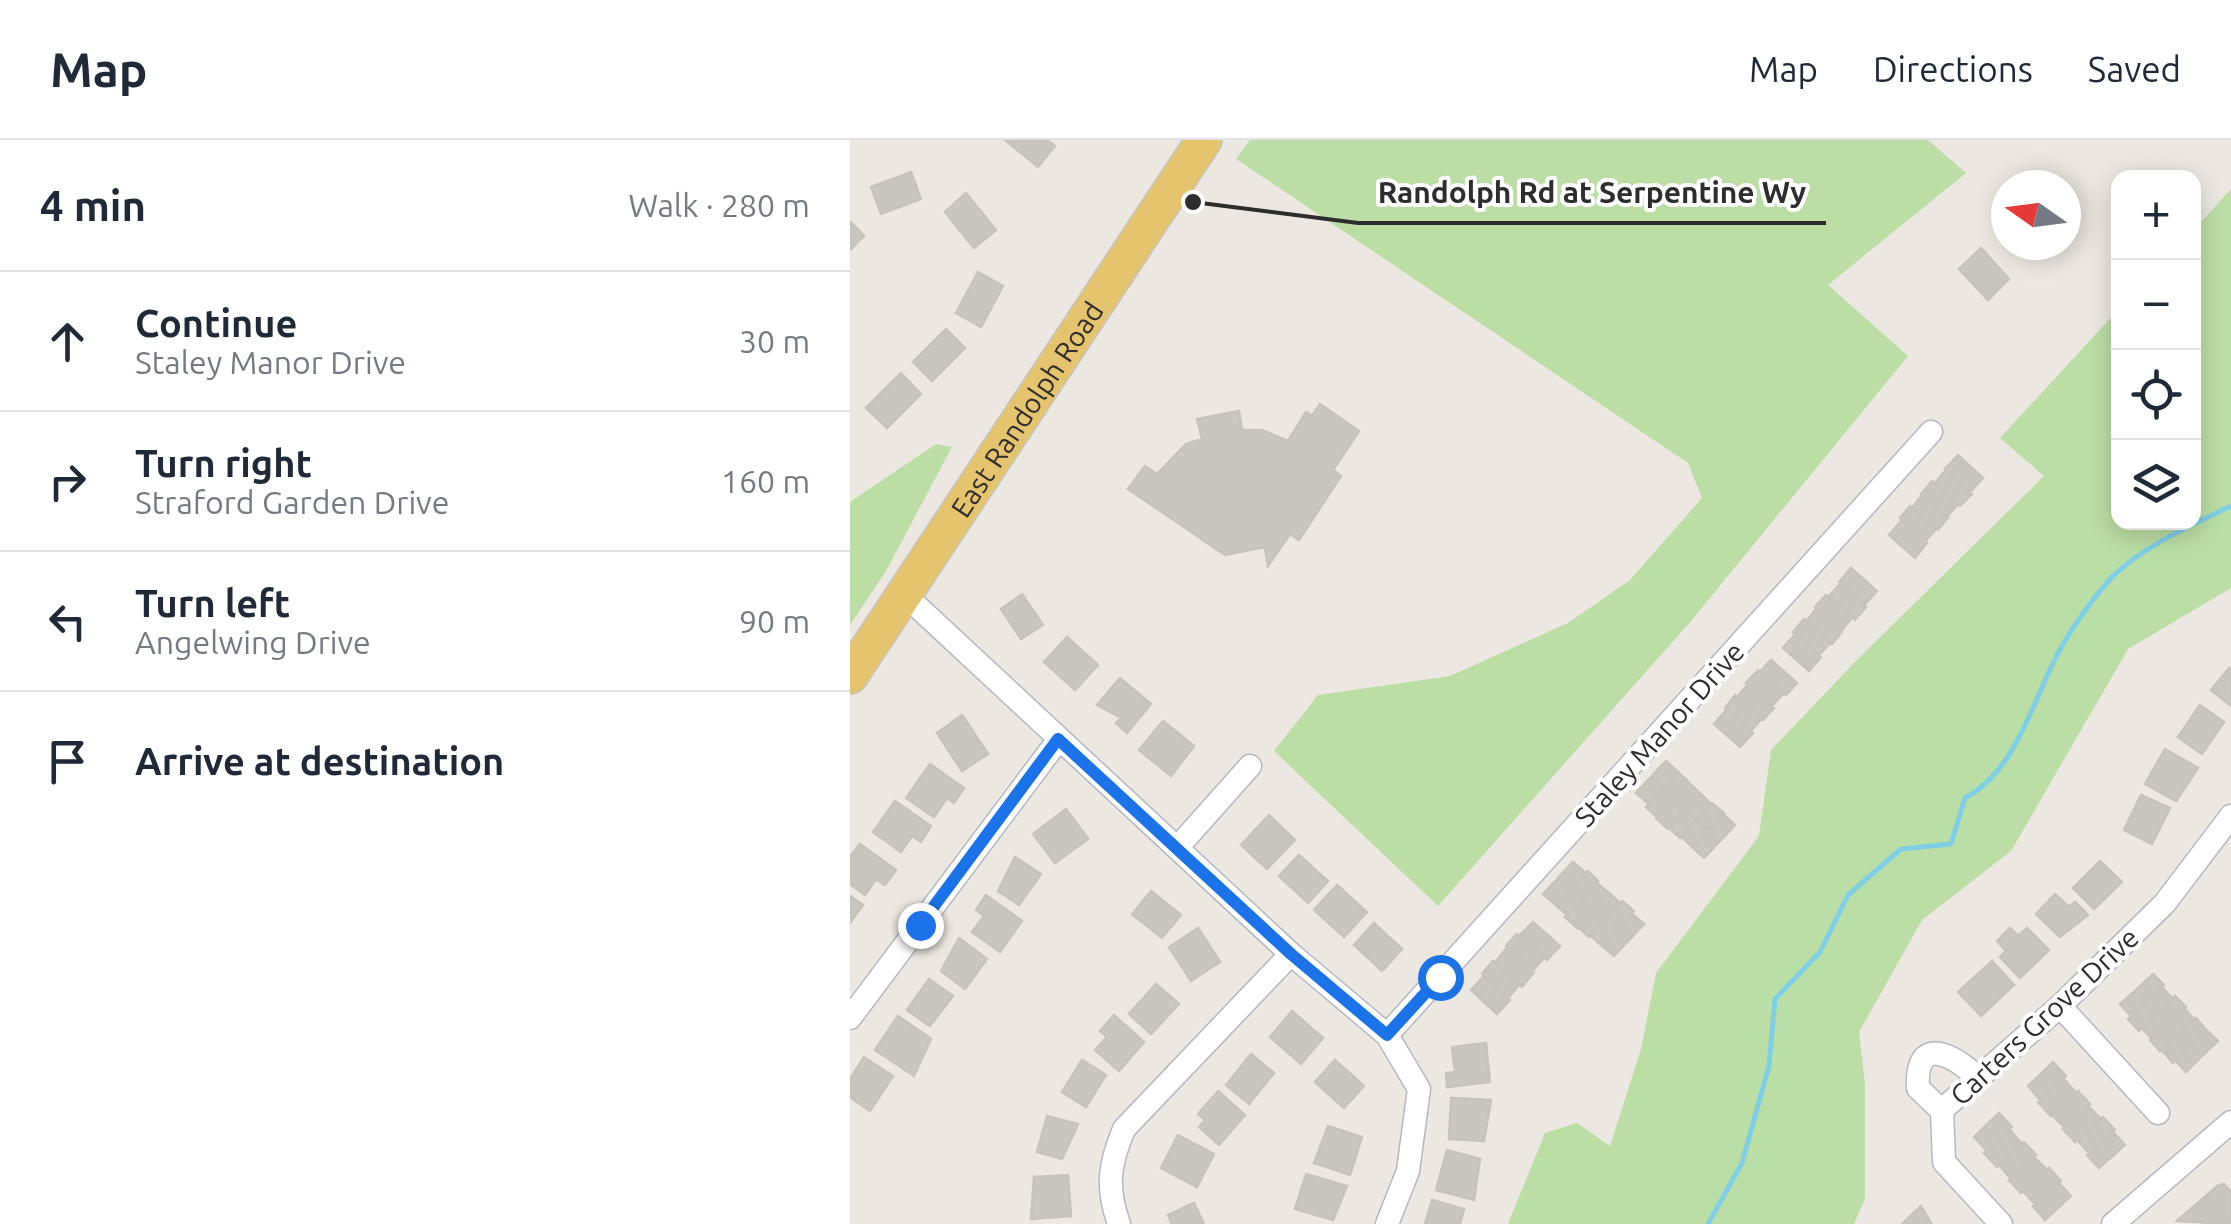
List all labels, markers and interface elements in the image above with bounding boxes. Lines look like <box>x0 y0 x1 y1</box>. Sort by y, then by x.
text: Map <box>50 42 148 96</box>
text: Map <box>1749 49 1818 89</box>
text: Directions <box>1873 49 2033 89</box>
text: Saved <box>2088 49 2181 89</box>
callout: Randolph Rd at Serpentine Wy <box>1358 163 1826 223</box>
north arrow <box>1991 170 2081 260</box>
map controls <box>2111 170 2201 530</box>
button: + <box>2111 170 2201 260</box>
text: Randolph Rd at Serpentine Wy <box>1378 175 1806 209</box>
text: 4 min <box>40 182 146 229</box>
text: Walk · 280 m <box>628 187 810 223</box>
button: − <box>2111 260 2201 350</box>
street label: East Randolph Road <box>944 296 1108 522</box>
text: Continue <box>135 302 297 344</box>
icon: ahead <box>40 314 95 369</box>
text: 30 m <box>739 323 810 359</box>
text: Staley Manor Drive <box>135 344 406 380</box>
button: locate <box>2111 350 2201 440</box>
button: layers <box>2111 440 2201 530</box>
text: Turn right <box>135 442 312 484</box>
icon: right <box>40 454 95 509</box>
text: 160 m <box>721 463 810 499</box>
text: Straford Garden Drive <box>135 484 449 520</box>
text: Turn left <box>135 582 290 624</box>
icon: left <box>40 594 95 649</box>
text: 90 m <box>739 603 810 639</box>
text: Angelwing Drive <box>135 624 371 660</box>
street label: Staley Manor Drive <box>1568 636 1750 832</box>
icon: arrive <box>40 734 95 789</box>
text: Arrive at destination <box>135 740 504 782</box>
route end <box>898 903 944 949</box>
street label: Carters Grove Drive <box>1944 921 2144 1111</box>
route start <box>1418 955 1464 1001</box>

